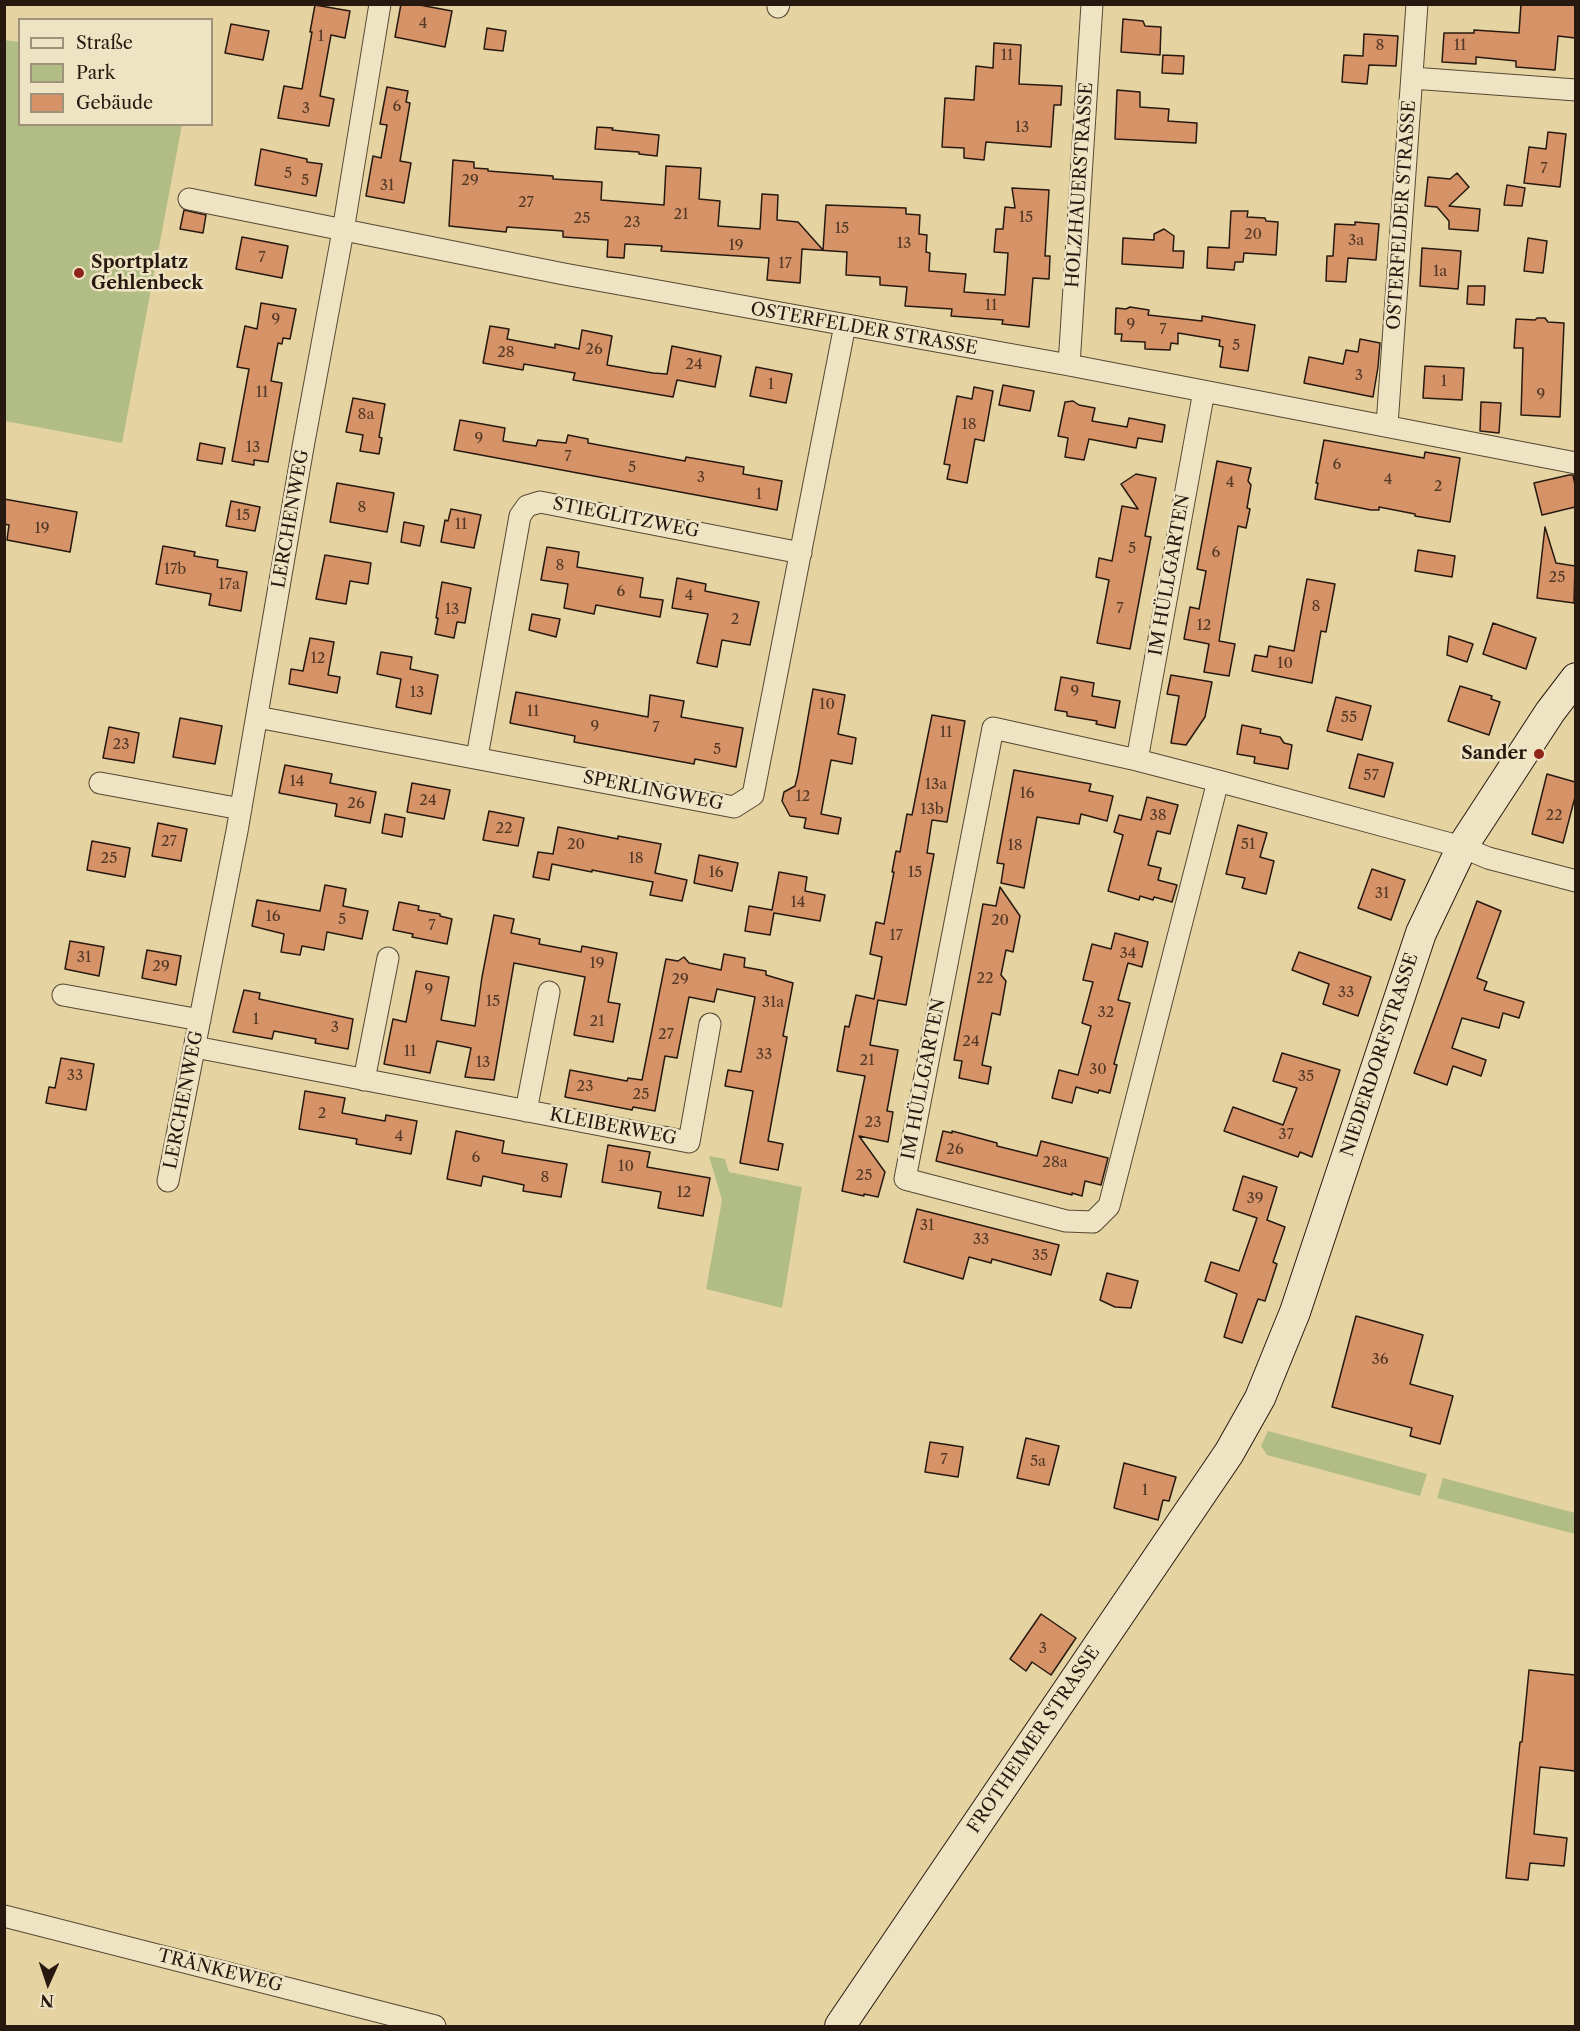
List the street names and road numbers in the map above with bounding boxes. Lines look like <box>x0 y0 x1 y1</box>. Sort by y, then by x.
street label: HOLZHAUERSTRASSE <box>1062 81 1098 289</box>
street label: OSTERFELDER STRASSE <box>1383 99 1421 331</box>
street label: OSTERFELDER STRASSE <box>749 298 979 360</box>
street label: LERCHENWEG <box>268 448 314 590</box>
street label: IM HÜLLGARTEN <box>1145 492 1195 658</box>
street label: STIEGLITZWEG <box>551 493 701 543</box>
street label: SPERLINGWEG <box>581 767 725 815</box>
street label: NIEDERDORFSTRASSE <box>1337 950 1423 1160</box>
street label: IM HÜLLGARTEN <box>898 997 950 1161</box>
street label: LERCHENWEG <box>160 1029 208 1171</box>
street label: KLEIBERWEG <box>548 1104 678 1150</box>
street label: FROTHEIMER STRASSE <box>963 1642 1105 1838</box>
street label: TRÄNKEWEG <box>155 1945 285 1997</box>

